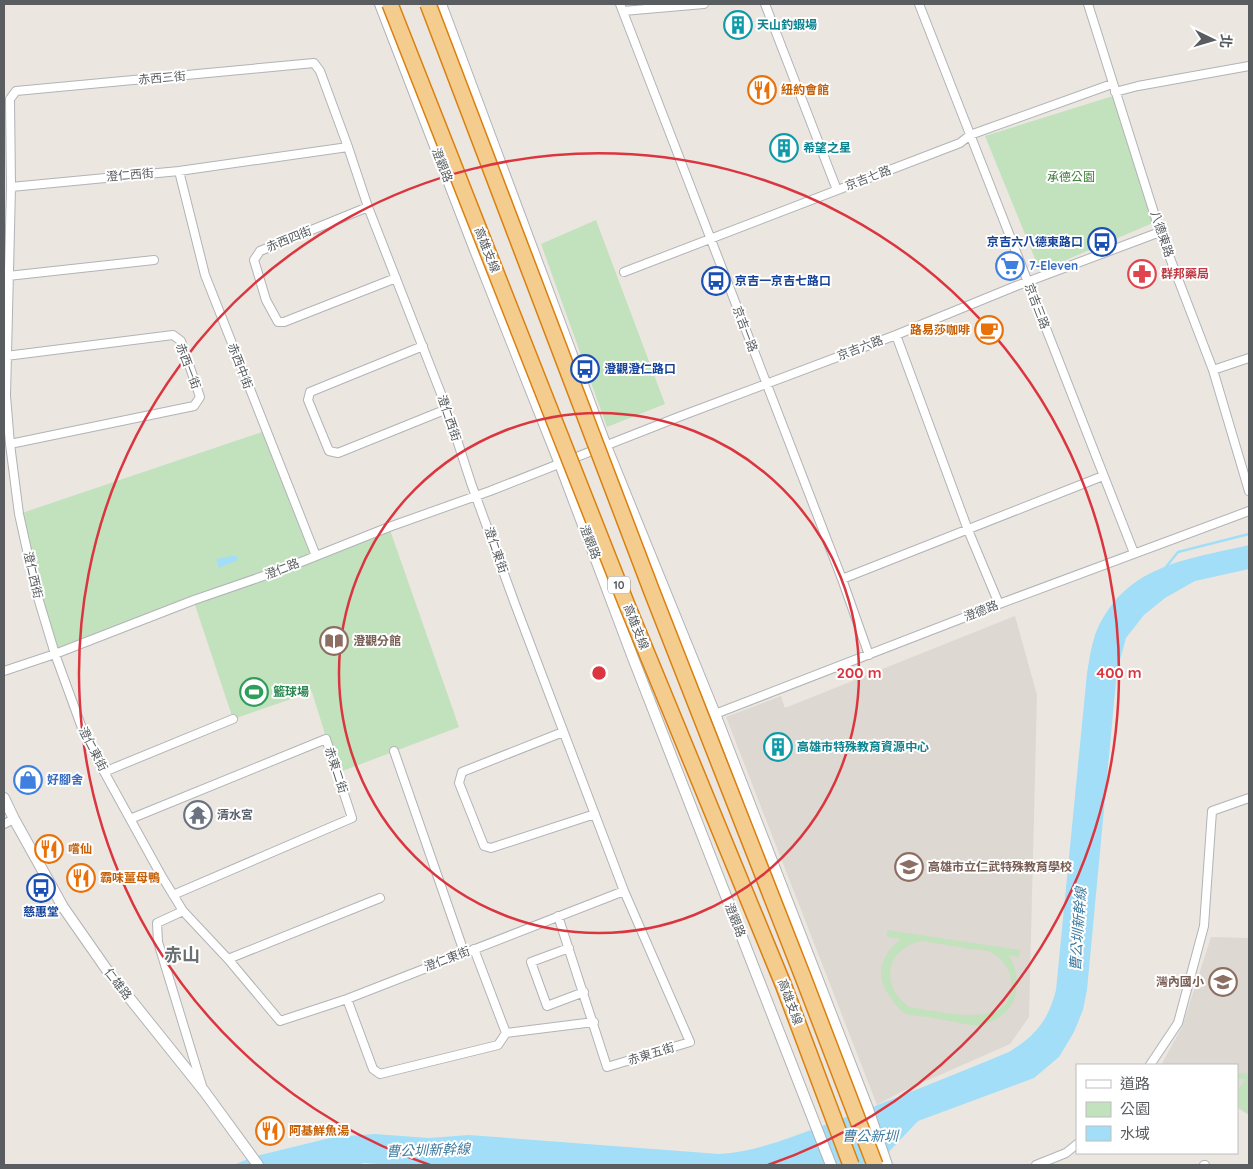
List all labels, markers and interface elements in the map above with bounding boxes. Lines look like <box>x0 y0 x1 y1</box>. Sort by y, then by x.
building icon: 天山釣蝦場 <box>723 10 753 40</box>
north arrow <box>1188 15 1238 65</box>
place label: 天山釣蝦場 <box>757 17 817 32</box>
text: 北 <box>1216 33 1236 49</box>
street label: 赤西三街 <box>137 68 187 87</box>
restaurant icon: 紐約會館 <box>747 75 777 105</box>
place label: 紐約會館 <box>781 82 829 97</box>
building icon: 希望之星 <box>769 133 799 163</box>
place label: 希望之星 <box>803 140 851 155</box>
street label: 澄觀路 <box>429 145 456 184</box>
street label: 京吉七路 <box>843 162 893 193</box>
street label: 澄仁西街 <box>105 165 155 184</box>
park label: 承德公園 <box>1047 169 1095 184</box>
street label: 八德東路 <box>1148 209 1177 259</box>
street label: 赤西四街 <box>264 223 314 254</box>
street label: 高雄支線 <box>472 225 503 275</box>
bus stop icon: 京吉六八德東路口 <box>1087 227 1117 257</box>
place label: 京吉六八德東路口 <box>987 234 1083 249</box>
supermarket icon: 7-Eleven <box>995 251 1025 281</box>
place label: 7-Eleven <box>1029 258 1078 273</box>
pharmacy icon: 群邦藥局 <box>1127 259 1157 289</box>
bus stop icon: 京吉一京吉七路口 <box>701 266 731 296</box>
place label: 群邦藥局 <box>1161 266 1209 281</box>
place label: 京吉一京吉七路口 <box>735 273 831 288</box>
street label: 京吉三路 <box>1022 281 1053 331</box>
street label: 京吉一路 <box>730 304 761 354</box>
cafe icon: 路易莎咖啡 <box>974 315 1004 345</box>
place label: 路易莎咖啡 <box>910 322 970 337</box>
street label: 京吉六路 <box>835 332 885 363</box>
street label: 赤西一街 <box>173 341 204 391</box>
street label: 赤西中街 <box>225 341 256 391</box>
bus stop icon: 澄觀澄仁路口 <box>570 354 600 384</box>
place label: 澄觀澄仁路口 <box>604 361 676 376</box>
street label: 澄仁西街 <box>435 393 464 443</box>
street label: 澄觀路 <box>577 522 604 561</box>
street label: 澄仁東街 <box>482 525 511 575</box>
street label: 澄仁西街 <box>21 550 46 600</box>
street label: 澄仁路 <box>262 555 301 582</box>
road number: 10 <box>608 576 630 594</box>
street label: 澄德路 <box>961 597 1000 624</box>
street label: 高雄支線 <box>621 602 652 652</box>
library icon: 澄觀分館 <box>319 626 349 656</box>
place label: 澄觀分館 <box>353 633 401 648</box>
text: 200 m <box>837 663 882 682</box>
text: 400 m <box>1096 663 1142 682</box>
centre of rings <box>590 664 608 682</box>
sports icon: 籃球場 <box>239 677 269 707</box>
place label: 籃球場 <box>273 684 309 699</box>
street label: 澄仁東街 <box>76 724 111 774</box>
building icon: 高雄市特殊教育資源中心 <box>763 732 793 762</box>
place label: 高雄市特殊教育資源中心 <box>797 739 929 754</box>
street label: 赤東二街 <box>322 745 351 795</box>
shop icon: 好腳舍 <box>13 765 43 795</box>
place label: 好腳舍 <box>47 772 83 787</box>
temple icon: 清水宮 <box>183 800 213 830</box>
place label: 清水宮 <box>217 807 253 822</box>
restaurant icon: 嚐仙 <box>34 834 64 864</box>
place label: 嚐仙 <box>68 841 92 856</box>
school or university icon: 高雄市立仁武特殊教育學校 <box>894 852 924 882</box>
place label: 高雄市立仁武特殊教育學校 <box>928 859 1072 874</box>
restaurant icon: 霸味薑母鴨 <box>66 863 96 893</box>
place label: 霸味薑母鴨 <box>100 870 160 885</box>
bus stop icon: 慈惠堂 <box>26 873 56 903</box>
water label: 曹公圳新幹線 <box>1066 884 1090 972</box>
street label: 澄觀路 <box>722 900 749 939</box>
place label: 慈惠堂 <box>23 904 59 919</box>
district label: 赤山 <box>164 943 200 966</box>
street label: 澄仁東街 <box>422 943 472 974</box>
street label: 仁雄路 <box>101 965 135 1002</box>
school or university icon: 灣內國小 <box>1208 967 1238 997</box>
place label: 灣內國小 <box>1156 974 1204 989</box>
street label: 高雄支線 <box>775 977 806 1027</box>
street label: 赤東五街 <box>626 1039 676 1068</box>
legend <box>1076 1064 1238 1154</box>
text: 道路 <box>1120 1074 1150 1093</box>
text: 公園 <box>1120 1099 1150 1118</box>
restaurant icon: 阿基鮮魚湯 <box>255 1116 285 1146</box>
place label: 阿基鮮魚湯 <box>289 1123 349 1138</box>
text: 水域 <box>1120 1124 1150 1143</box>
water label: 曹公新圳 <box>842 1127 900 1145</box>
water label: 曹公圳新幹線 <box>386 1139 472 1160</box>

